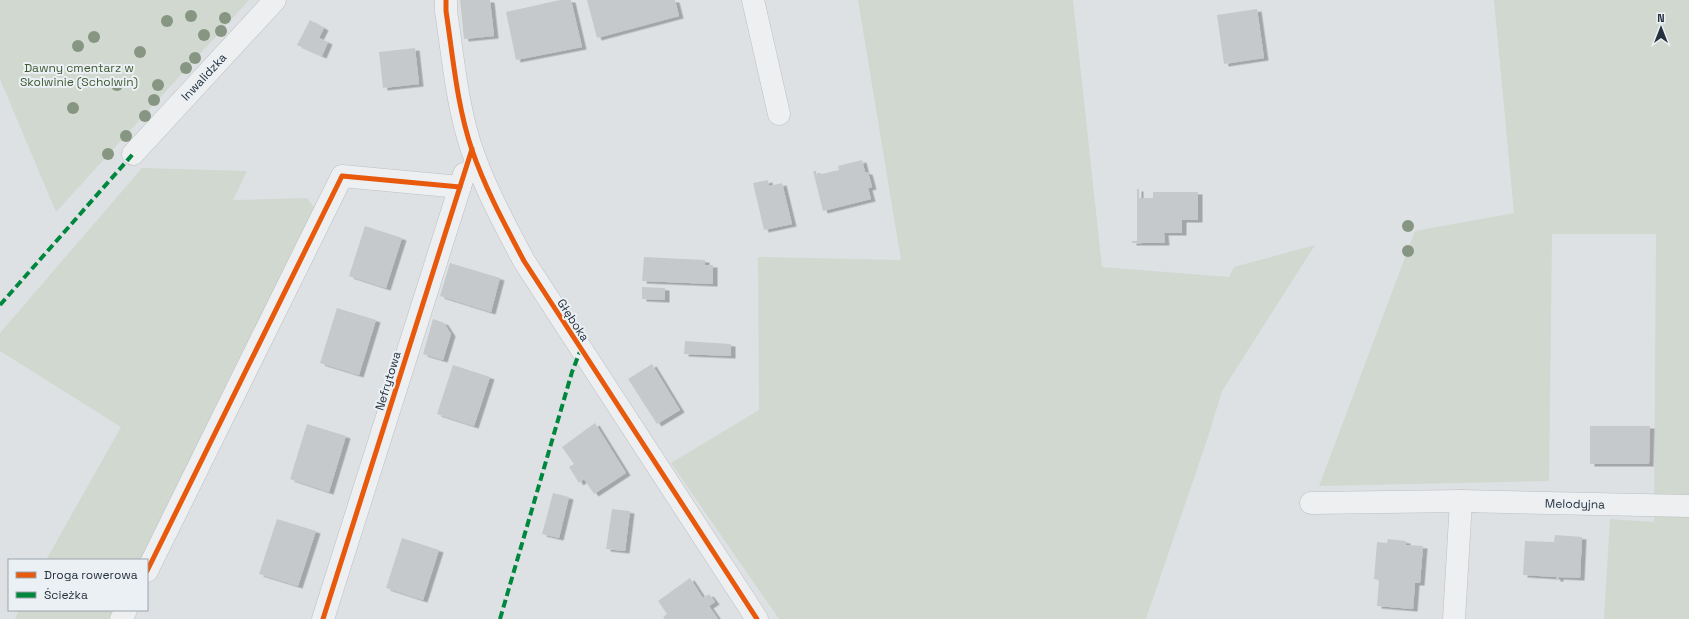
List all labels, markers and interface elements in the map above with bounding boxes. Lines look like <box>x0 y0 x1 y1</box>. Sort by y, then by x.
north arrow <box>1641 8 1681 48</box>
text: N <box>1657 11 1665 25</box>
street label: Inwalidzka <box>178 50 230 104</box>
park label: Dawny cmentarz w Skolwinie (Scholwin) <box>20 60 138 90</box>
street label: Głęboka <box>553 296 593 344</box>
street label: Nefrytowa <box>371 349 405 413</box>
street label: Melodyjna <box>1545 495 1605 513</box>
legend <box>8 559 148 611</box>
text: Droga rowerowa <box>44 567 138 583</box>
text: Ścieżka <box>44 587 88 603</box>

